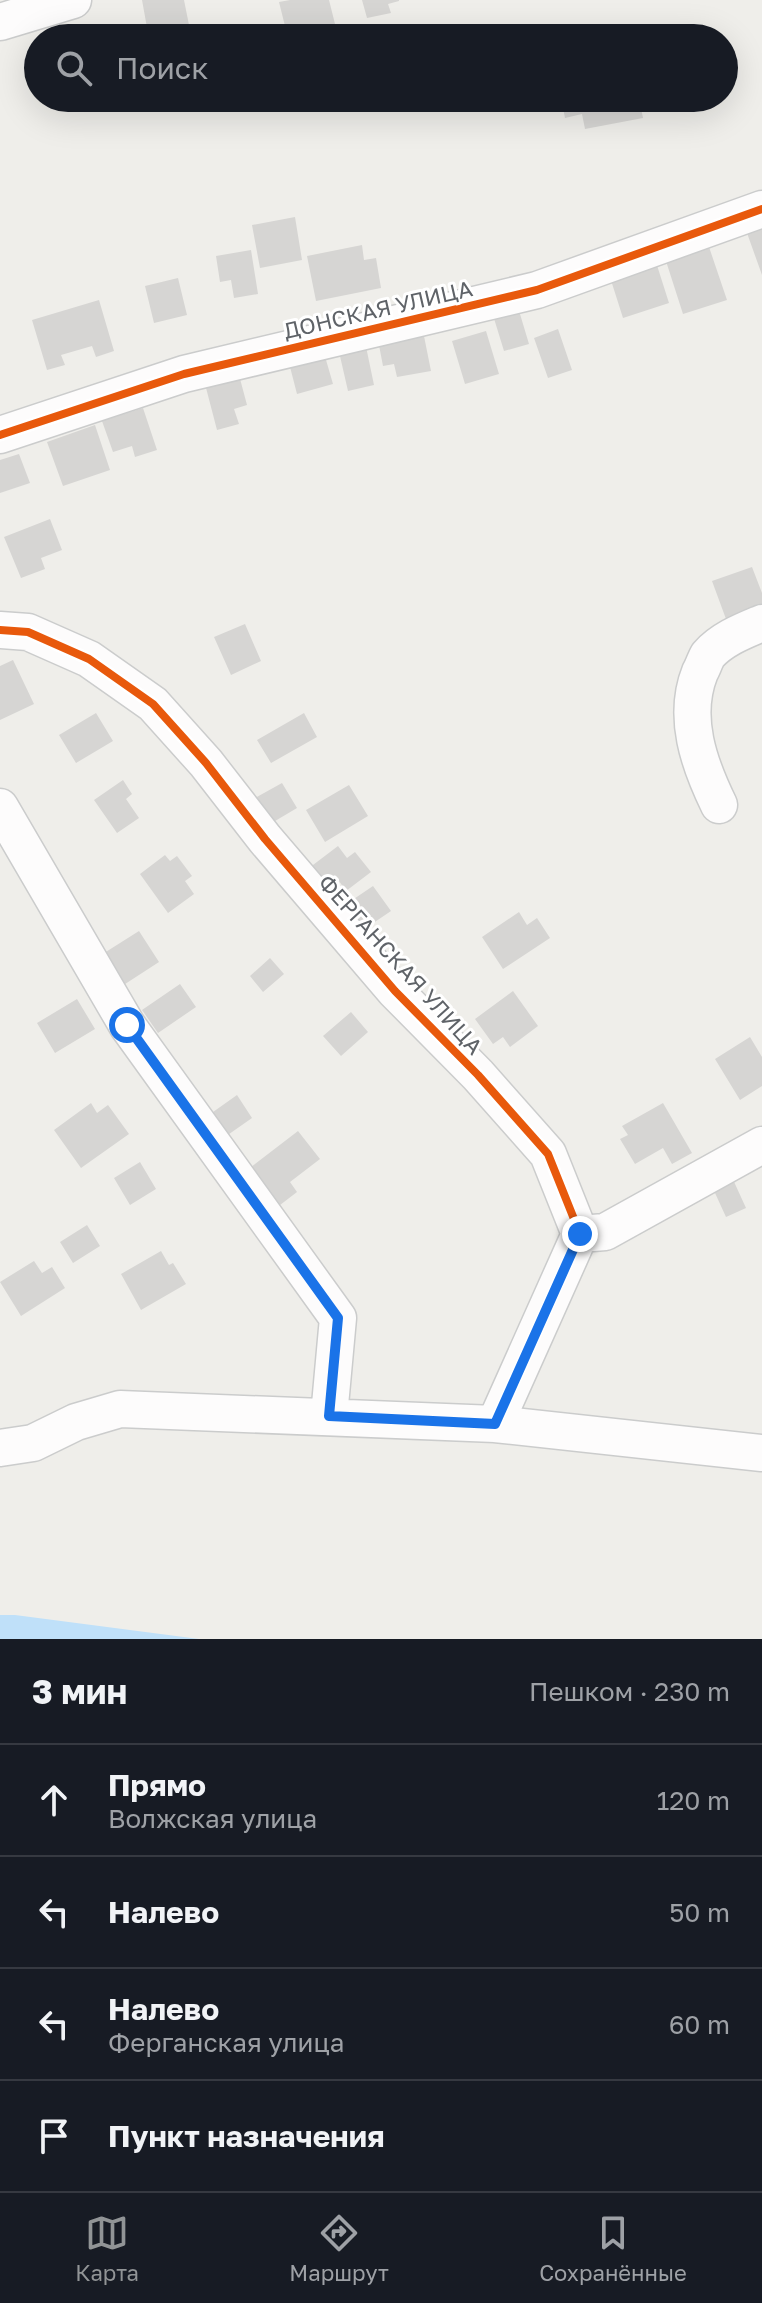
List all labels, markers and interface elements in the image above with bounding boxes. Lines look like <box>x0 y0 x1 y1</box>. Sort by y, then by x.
search box <box>24 24 738 112</box>
icon: search <box>52 46 96 90</box>
text: Поиск <box>116 50 208 86</box>
street label: ДОНСКАЯ УЛИЦА <box>281 274 475 344</box>
street label: ФЕРГАНСКАЯ УЛИЦА <box>313 869 489 1060</box>
route start <box>109 1007 145 1043</box>
route end <box>562 1216 598 1252</box>
text: 3 мин <box>32 1671 127 1711</box>
text: Пешком · 230 m <box>529 1676 730 1707</box>
text: Прямо <box>108 1767 206 1803</box>
icon: ahead <box>32 1778 76 1822</box>
text: 120 m <box>657 1785 730 1816</box>
text: Волжская улица <box>108 1803 317 1834</box>
icon: left <box>32 1890 76 1934</box>
text: Налево <box>108 1894 219 1930</box>
text: 50 m <box>669 1897 730 1928</box>
text: Налево <box>108 1991 219 2027</box>
icon: left <box>32 2002 76 2046</box>
text: 60 m <box>669 2009 730 2040</box>
text: Ферганская улица <box>108 2027 344 2058</box>
icon: arrive <box>32 2114 76 2158</box>
text: Пункт назначения <box>108 2118 385 2154</box>
tab: Карта <box>75 2211 139 2286</box>
tab: Маршрут <box>289 2211 389 2286</box>
tab: Сохранённые <box>539 2211 687 2286</box>

